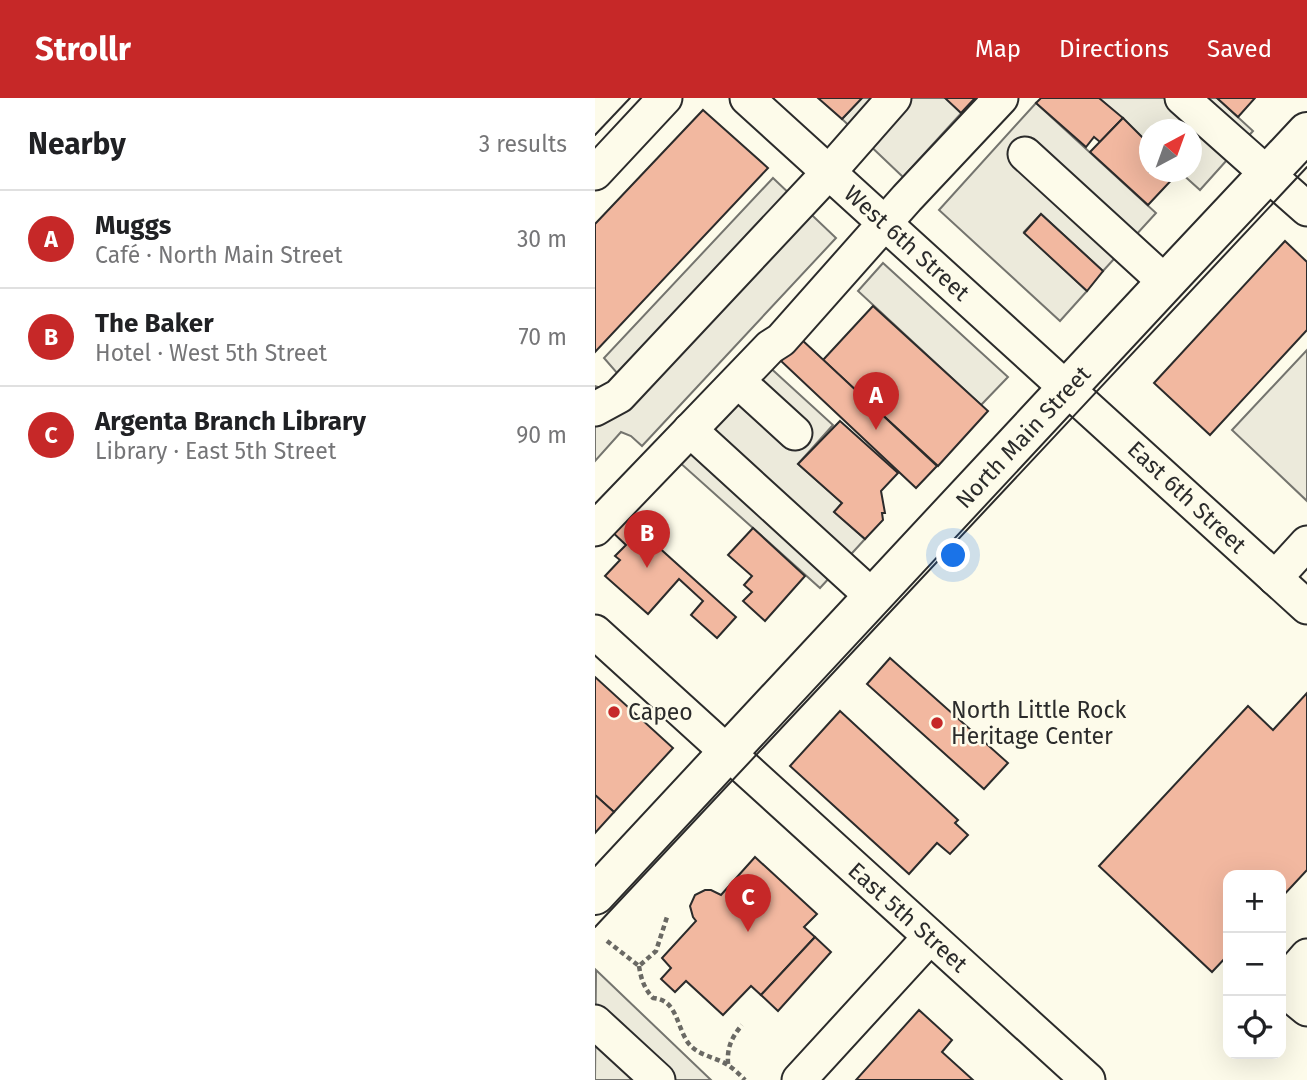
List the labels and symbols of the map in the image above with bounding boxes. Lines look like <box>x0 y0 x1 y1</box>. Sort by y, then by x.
north arrow <box>1139 119 1202 182</box>
street label: West 6th Street <box>839 179 976 307</box>
street label: North Main Street <box>950 359 1097 514</box>
pin: A <box>853 372 899 430</box>
street label: East 6th Street <box>1122 435 1253 560</box>
pin: B <box>624 510 670 568</box>
your location <box>936 538 970 572</box>
place label: North Little Rock Heritage Center <box>951 696 1126 750</box>
place label: Capeo <box>628 698 693 726</box>
marker: Capeo <box>606 704 622 720</box>
marker: North Little Rock Heritage Center <box>929 715 945 731</box>
street label: East 5th Street <box>842 856 974 978</box>
pin: C <box>725 874 771 932</box>

